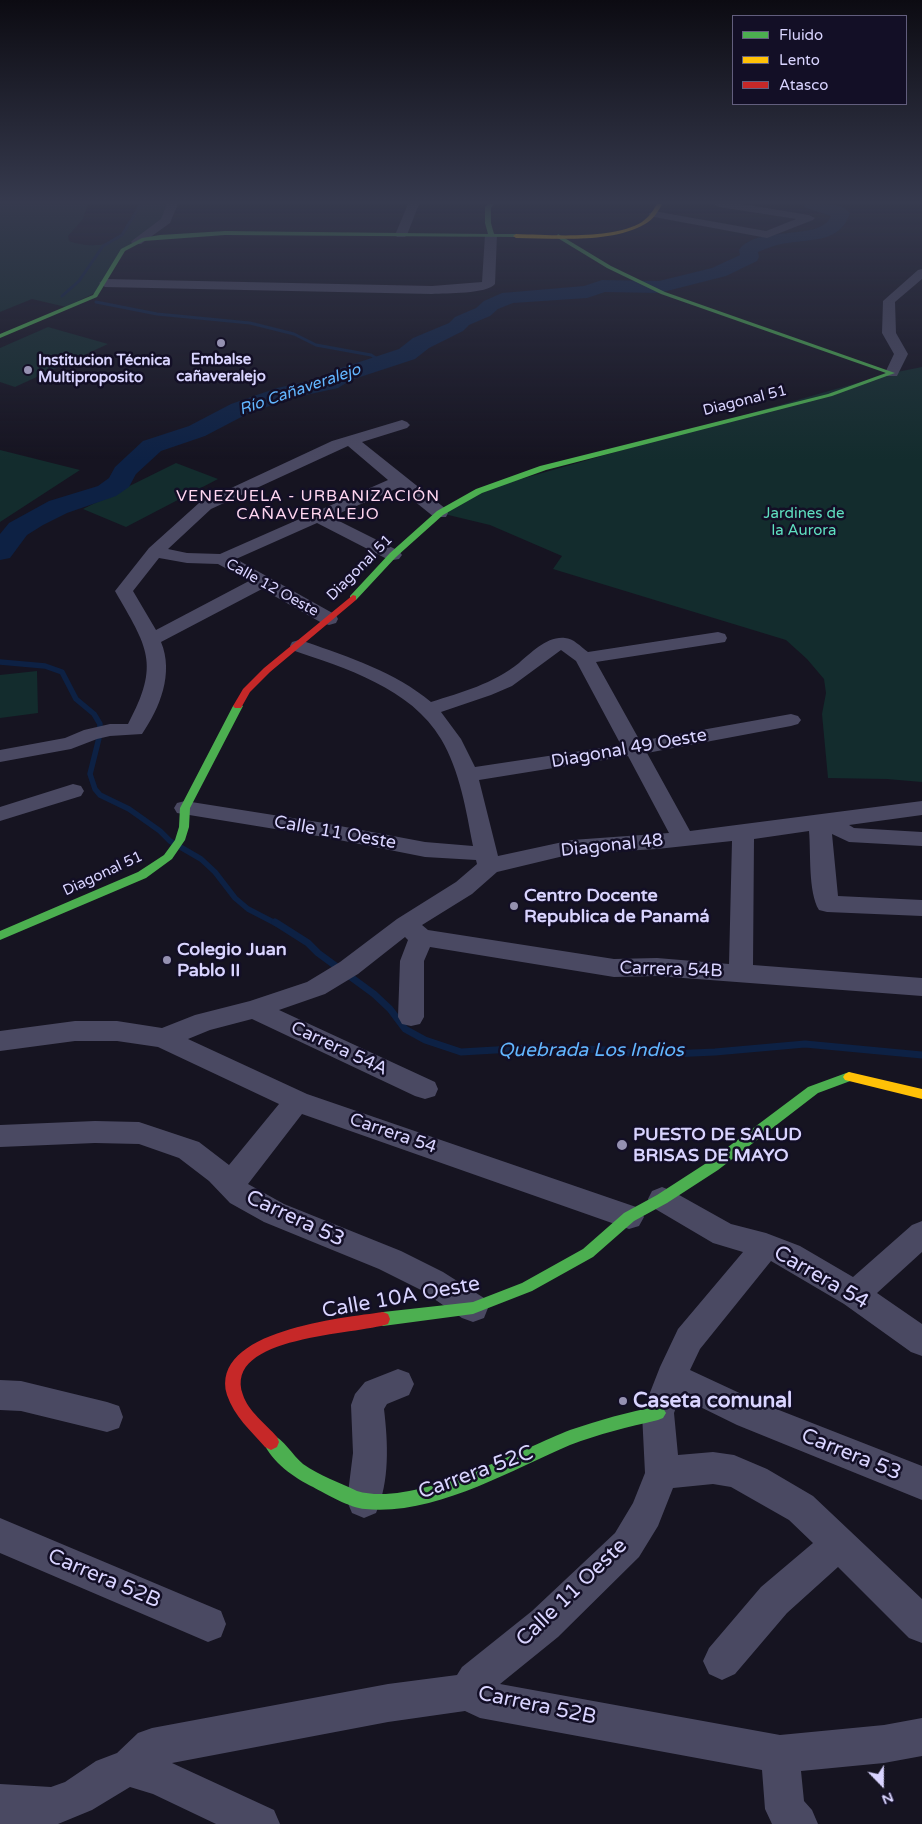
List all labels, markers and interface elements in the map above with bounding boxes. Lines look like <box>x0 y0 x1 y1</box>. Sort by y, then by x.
legend <box>732 15 907 105</box>
text: Fluido <box>779 26 823 44</box>
text: Lento <box>779 51 820 69</box>
text: Atasco <box>779 76 828 94</box>
marker: Embalse cañaveralejo <box>215 337 227 349</box>
place label: Embalse cañaveralejo <box>176 351 266 386</box>
place label: Institucion Técnica Multiproposito <box>38 352 171 387</box>
water label: Río Cañaveralejo <box>237 360 363 420</box>
marker: Institucion Técnica Multiproposito <box>22 364 34 376</box>
street label: Diagonal 51 <box>701 382 789 420</box>
district label: VENEZUELA - URBANIZACIÓN CAÑAVERALEJO <box>173 487 443 525</box>
park label: Jardines de la Aurora <box>764 505 844 540</box>
street label: Diagonal 51 <box>323 531 397 605</box>
street label: Calle 12 Oeste <box>223 555 321 621</box>
street label: Diagonal 49 Oeste <box>549 725 709 773</box>
street label: Calle 11 Oeste <box>272 812 398 854</box>
street label: Diagonal 48 <box>560 830 664 862</box>
street label: Diagonal 51 <box>60 848 146 900</box>
place label: Centro Docente Republica de Panamá <box>524 885 710 928</box>
marker: Centro Docente Republica de Panamá <box>508 900 520 912</box>
place label: Colegio Juan Pablo II <box>177 939 287 982</box>
marker: Colegio Juan Pablo II <box>161 954 173 966</box>
street label: Carrera 54B <box>619 957 723 983</box>
street label: Carrera 54A <box>287 1017 391 1081</box>
water label: Quebrada Los Indios <box>498 1040 684 1062</box>
street label: Carrera 54 <box>347 1109 439 1159</box>
place label: PUESTO DE SALUD BRISAS DE MAYO <box>633 1124 802 1166</box>
marker: PUESTO DE SALUD BRISAS DE MAYO <box>615 1138 629 1152</box>
street label: Carrera 53 <box>242 1185 348 1253</box>
street label: Carrera 54 <box>769 1241 873 1315</box>
street label: Calle 10A Oeste <box>320 1272 482 1324</box>
place label: Caseta comunal <box>633 1388 792 1414</box>
marker: Caseta comunal <box>617 1395 629 1407</box>
street label: Carrera 53 <box>797 1424 905 1486</box>
street label: Carrera 52C <box>415 1441 537 1505</box>
street label: Calle 11 Oeste <box>511 1534 633 1652</box>
street label: Carrera 52B <box>44 1544 164 1614</box>
street label: Carrera 52B <box>476 1681 598 1731</box>
north arrow <box>857 1759 907 1809</box>
text: N <box>879 1788 896 1808</box>

